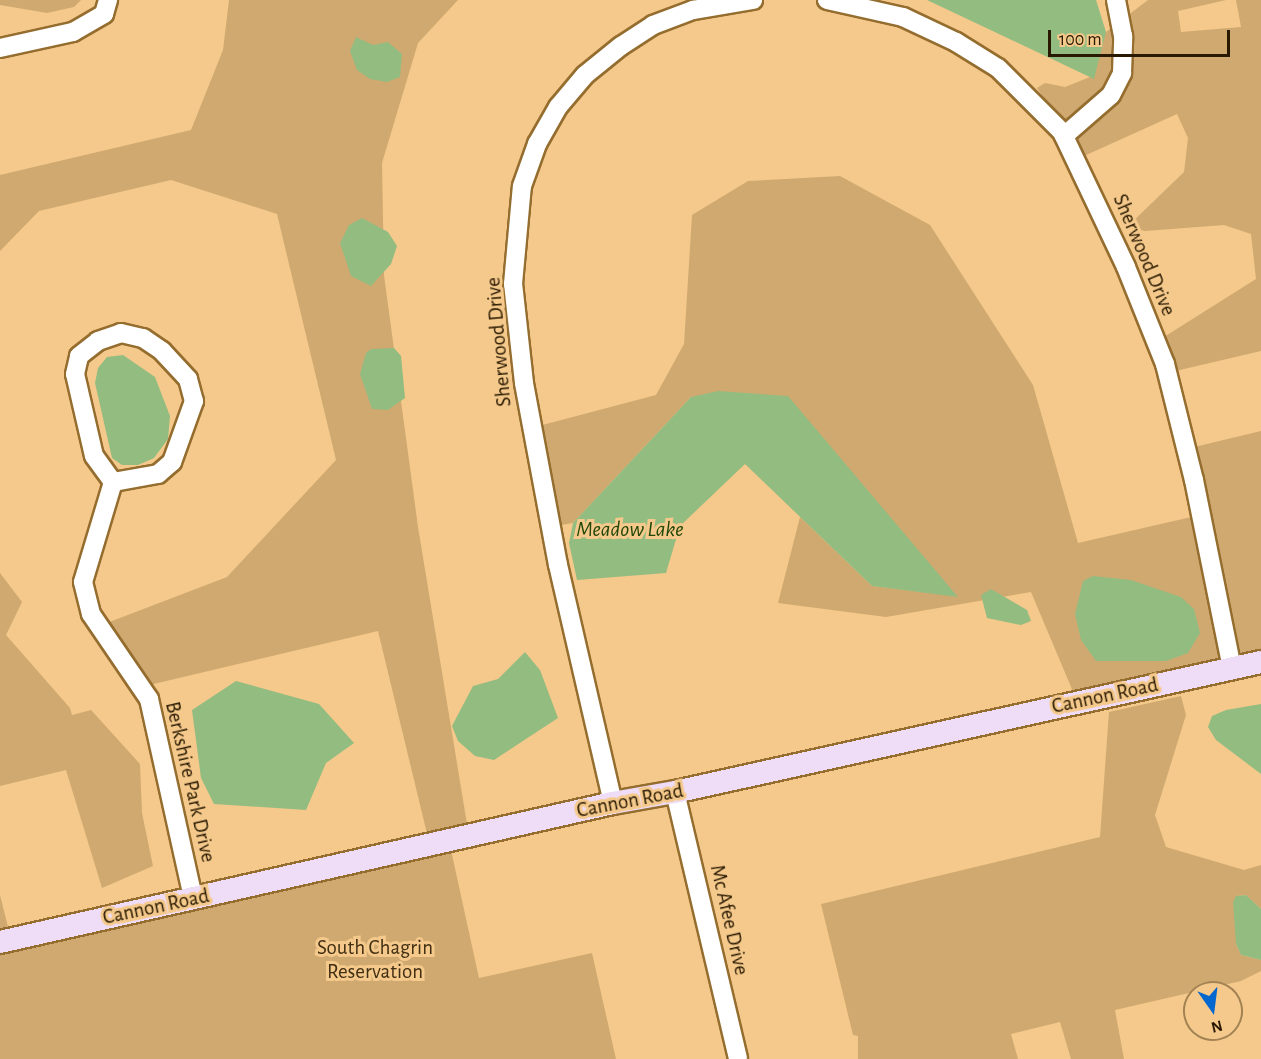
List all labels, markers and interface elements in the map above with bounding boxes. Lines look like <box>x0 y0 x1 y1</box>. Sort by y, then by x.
scale bar <box>1051 18 1232 56</box>
text: 100 m <box>1059 31 1102 49</box>
street label: Sherwood Drive <box>1107 190 1181 320</box>
street label: Sherwood Drive <box>481 276 517 408</box>
water label: Meadow Lake <box>576 517 684 543</box>
street label: Cannon Road <box>1050 672 1160 720</box>
street label: Berkshire Park Drive <box>159 699 221 865</box>
street label: Cannon Road <box>575 778 685 824</box>
street label: Mc Afee Drive <box>704 862 754 978</box>
street label: Cannon Road <box>101 883 211 931</box>
park label: South Chagrin Reservation <box>317 935 433 985</box>
north arrow <box>1183 981 1243 1041</box>
text: N <box>1210 1017 1224 1036</box>

